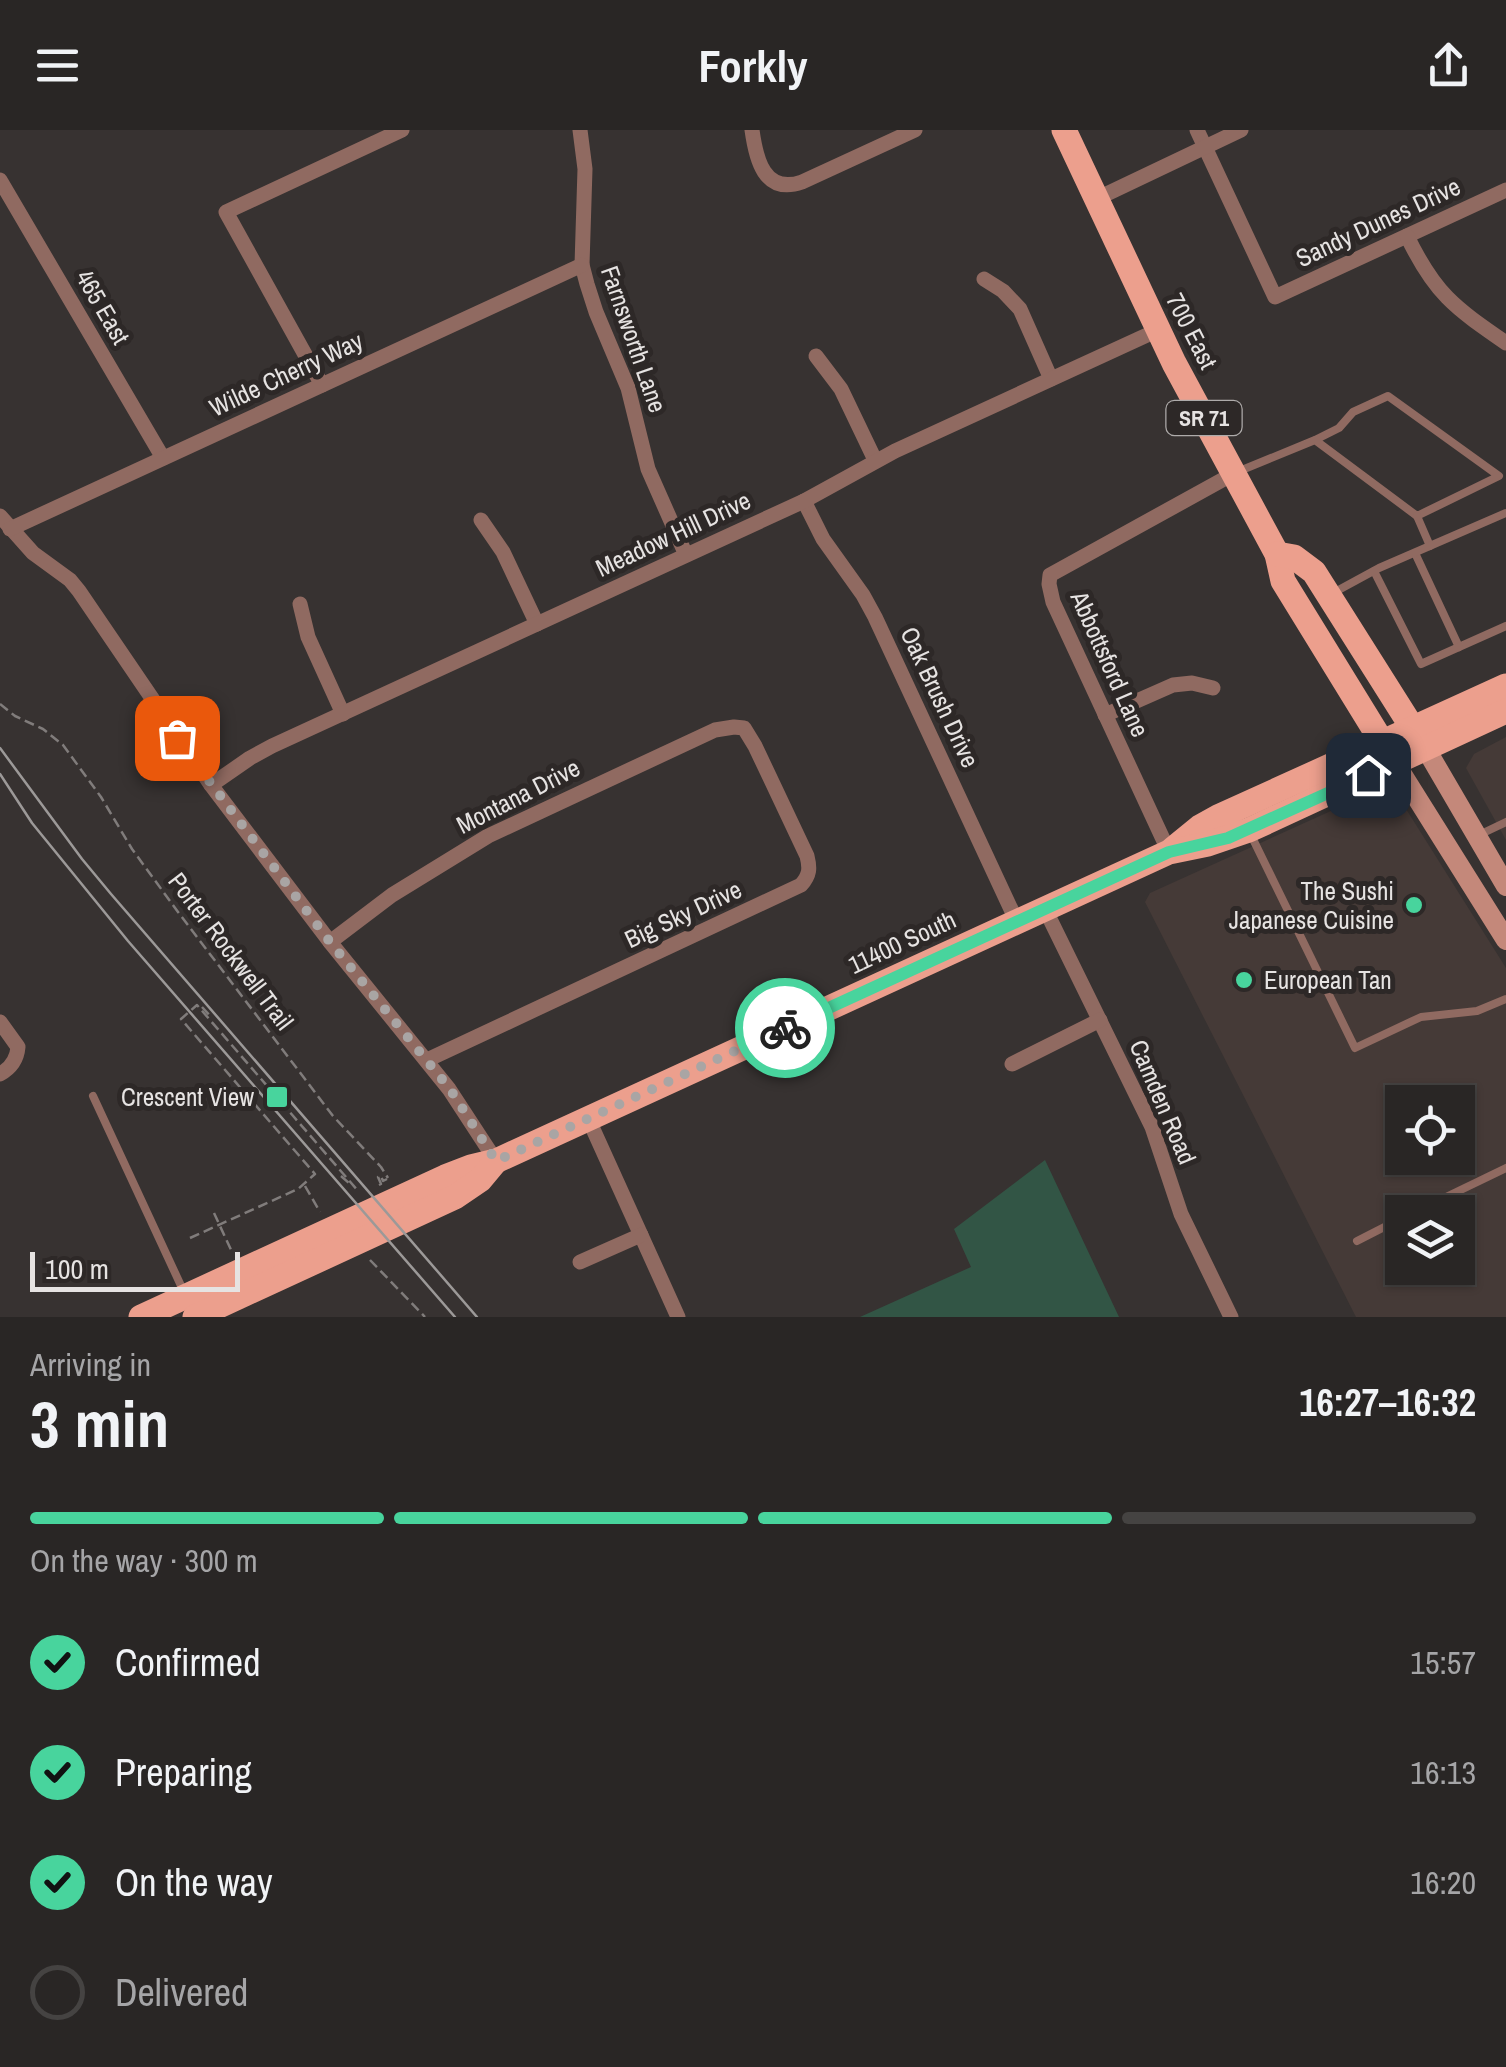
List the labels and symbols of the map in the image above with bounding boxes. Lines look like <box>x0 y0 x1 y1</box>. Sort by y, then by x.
street label: Sandy Dunes Drive <box>1290 169 1466 275</box>
street label: Farnsworth Lane <box>593 261 675 417</box>
street label: 465 East <box>68 263 138 351</box>
street label: 700 East <box>1158 287 1226 375</box>
street label: Wilde Cherry Way <box>204 323 369 424</box>
road number: SR 71 <box>1166 401 1242 435</box>
street label: Meadow Hill Drive <box>590 483 756 585</box>
street label: Abbottsford Lane <box>1062 585 1157 742</box>
street label: Oak Brush Drive <box>893 621 987 773</box>
pin <box>135 696 220 781</box>
pin <box>1326 733 1411 818</box>
street label: Montana Drive <box>450 750 586 842</box>
street label: Porter Rockwell Trail <box>161 865 301 1037</box>
street label: Big Sky Drive <box>619 872 747 956</box>
place label: The Sushi Japanese Cuisine <box>1229 874 1394 937</box>
marker: The Sushi Japanese Cuisine <box>1403 894 1425 916</box>
street label: 11400 South <box>843 902 961 982</box>
place label: European Tan <box>1264 963 1392 997</box>
marker: European Tan <box>1233 969 1255 991</box>
courier <box>735 978 835 1078</box>
street label: Camden Road <box>1122 1035 1204 1169</box>
place label: Crescent View <box>121 1080 254 1114</box>
marker: Crescent View <box>264 1084 290 1110</box>
scale bar <box>30 1247 240 1292</box>

